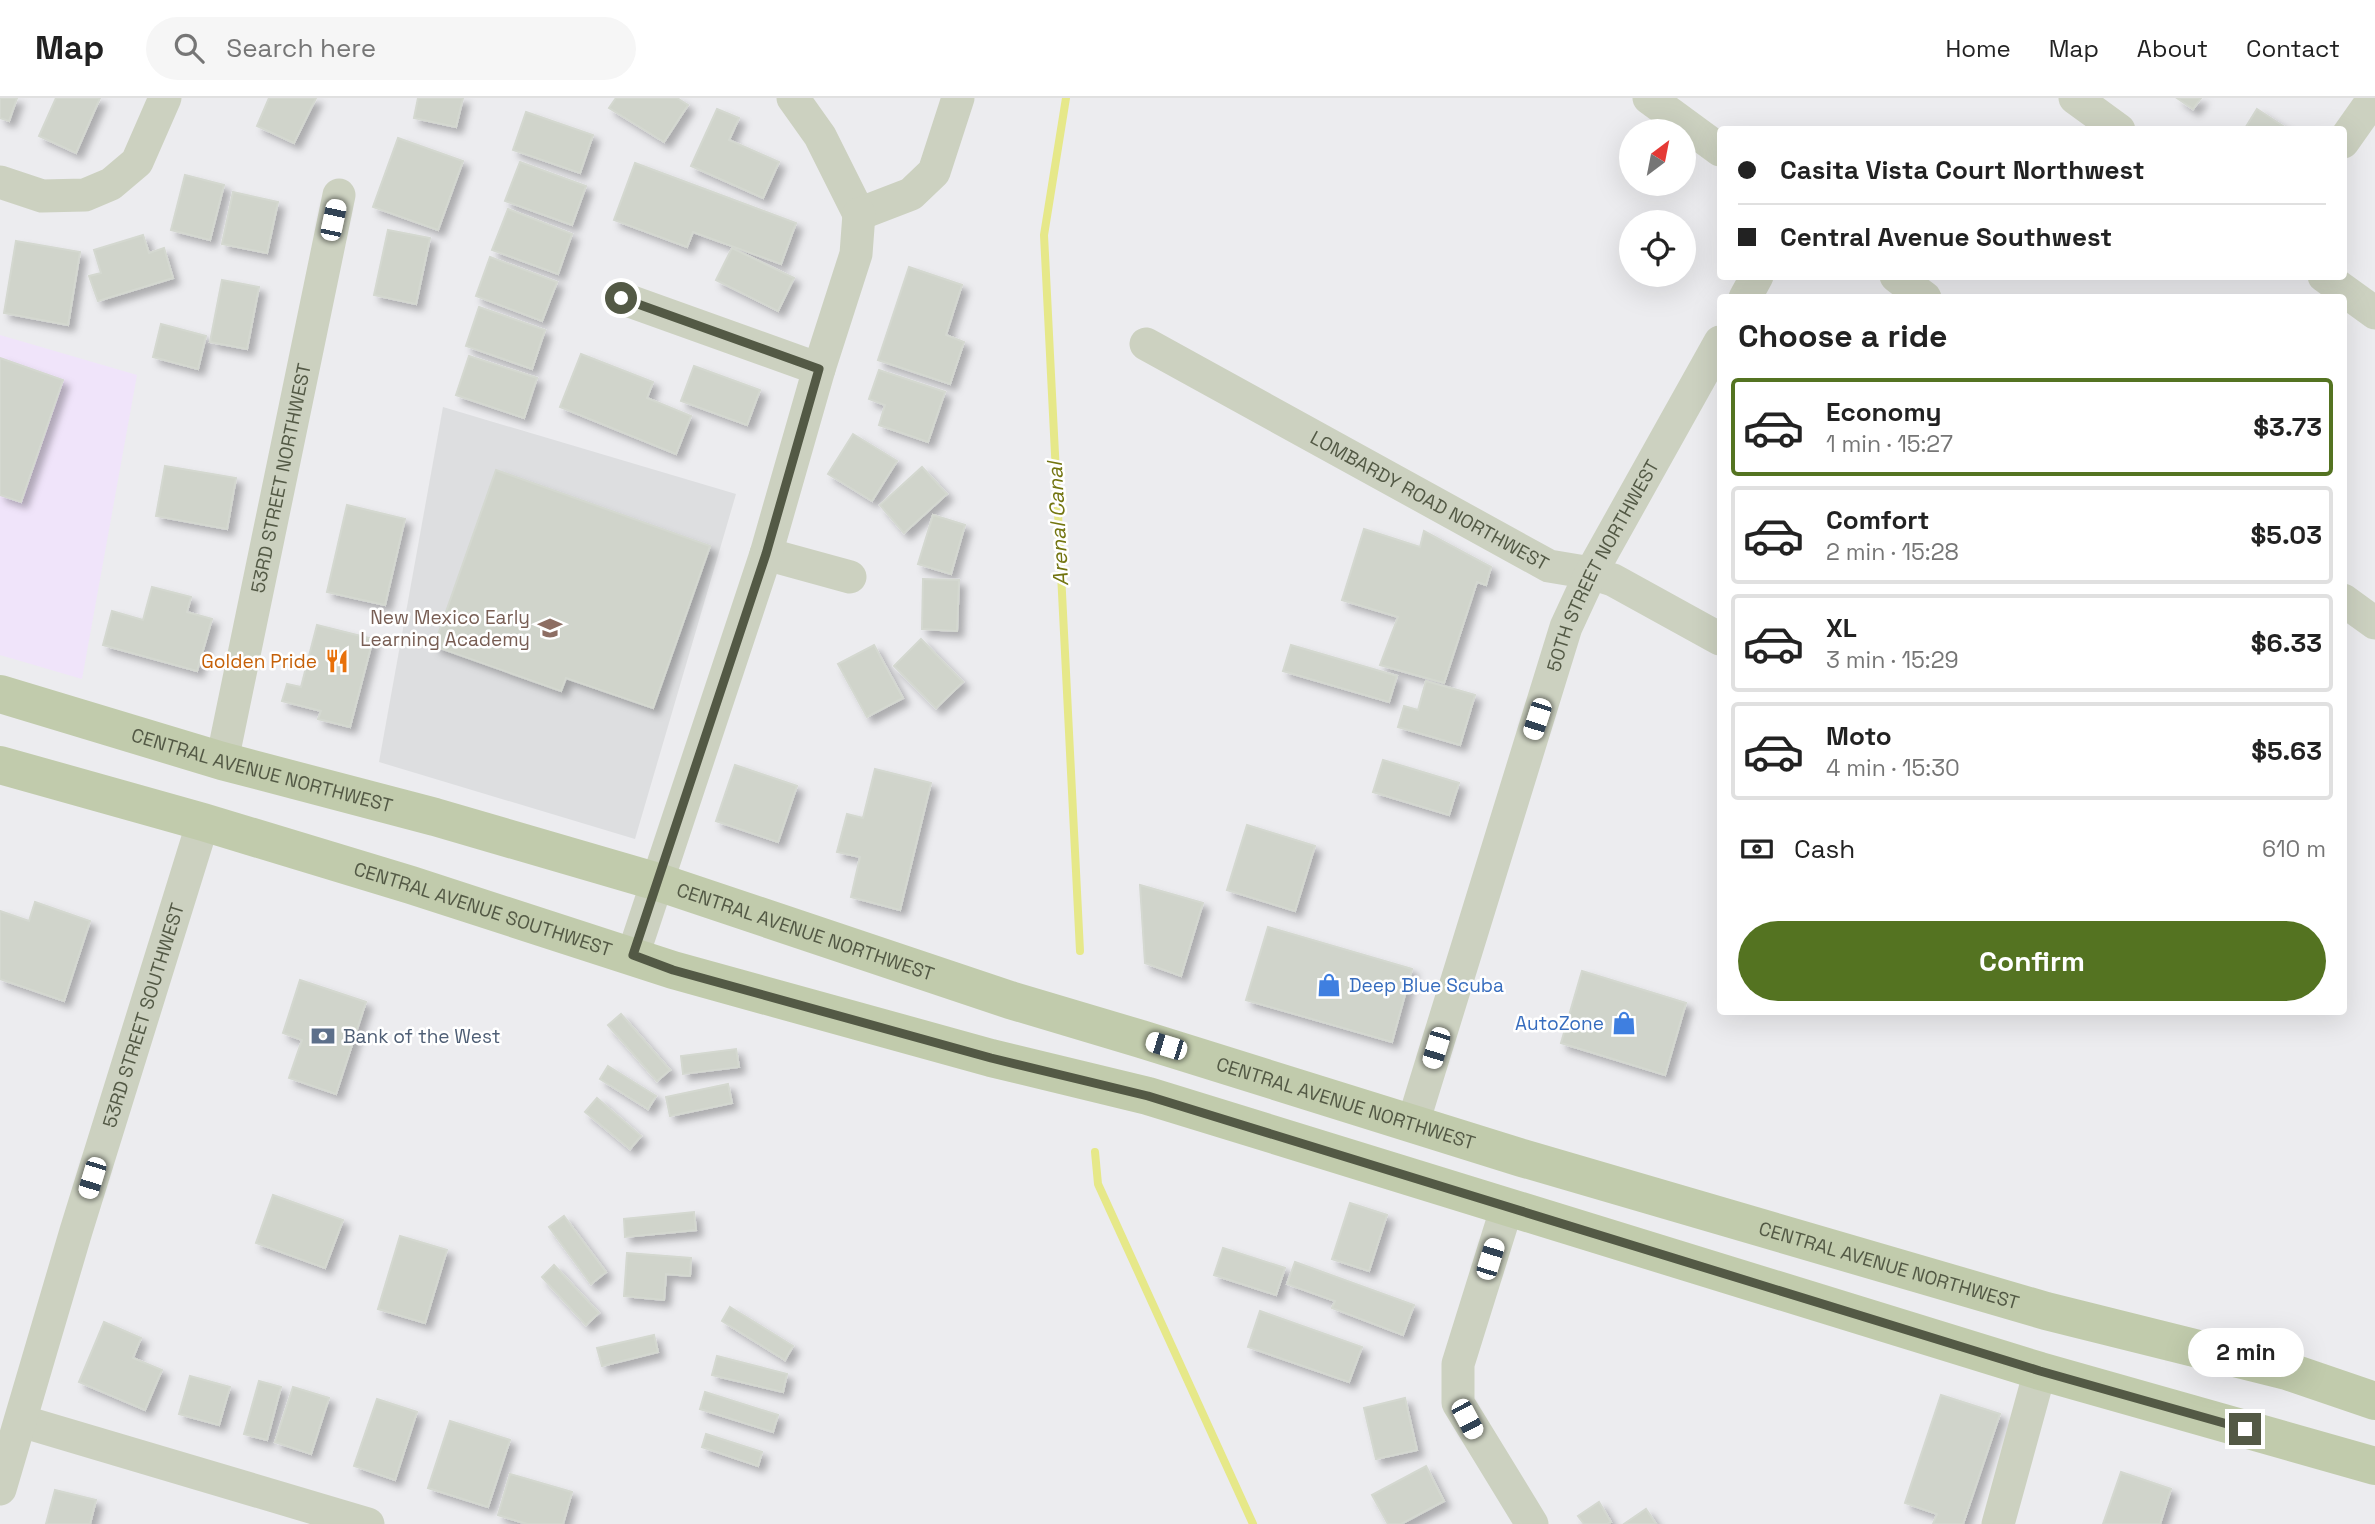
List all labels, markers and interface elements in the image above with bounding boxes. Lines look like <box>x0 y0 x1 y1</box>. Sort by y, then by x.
search box <box>146 17 636 80</box>
text: Map <box>35 27 104 69</box>
icon: search <box>170 29 208 67</box>
text: Search here <box>226 31 376 65</box>
text: Home <box>1945 33 2011 64</box>
text: Map <box>2049 33 2099 64</box>
text: About <box>2137 33 2208 64</box>
text: Contact <box>2246 33 2340 64</box>
north arrow <box>1619 119 1696 196</box>
map controls <box>1619 119 1696 287</box>
text: Casita Vista Court Northwest <box>1780 153 2145 187</box>
car <box>319 197 348 243</box>
button: locate <box>1619 210 1696 287</box>
text: Central Avenue Southwest <box>1780 220 2112 254</box>
route start <box>605 282 637 314</box>
text: Choose a ride <box>1738 316 1948 356</box>
street label: 53RD STREET NORTHWEST <box>245 361 317 595</box>
text: Economy <box>1826 395 1942 429</box>
icon: car <box>1742 396 1805 459</box>
text: $3.73 <box>2253 410 2322 444</box>
street label: LOMBARDY ROAD NORTHWEST <box>1306 425 1553 576</box>
text: 1 min · 15:27 <box>1826 429 1953 459</box>
street label: 50TH STREET NORTHWEST <box>1541 455 1665 675</box>
water label: Arenal Canal <box>1041 458 1074 587</box>
text: Comfort <box>1826 503 1929 537</box>
icon: car <box>1742 504 1805 567</box>
text: $5.03 <box>2251 518 2322 552</box>
text: 2 min · 15:28 <box>1826 537 1959 567</box>
place label: New Mexico Early Learning Academy <box>360 605 530 652</box>
text: XL <box>1826 611 1857 645</box>
icon: car <box>1742 612 1805 675</box>
school or university icon: New Mexico Early Learning Academy <box>536 614 564 642</box>
text: $6.33 <box>2251 626 2322 660</box>
text: 3 min · 15:29 <box>1826 645 1959 675</box>
restaurant icon: Golden Pride <box>323 647 351 675</box>
place label: Golden Pride <box>201 649 317 674</box>
car <box>1521 696 1554 742</box>
text: Moto <box>1826 719 1892 753</box>
icon: car <box>1742 720 1805 783</box>
street label: CENTRAL AVENUE NORTHWEST <box>128 722 395 818</box>
text: $5.63 <box>2251 734 2322 768</box>
text: 4 min · 15:30 <box>1826 753 1960 783</box>
icon: cash <box>1738 830 1776 868</box>
text: Cash <box>1794 832 1855 866</box>
text: 610 m <box>2262 834 2326 864</box>
street label: CENTRAL AVENUE SOUTHWEST <box>351 856 615 962</box>
street label: CENTRAL AVENUE NORTHWEST <box>673 877 937 987</box>
street label: 53RD STREET SOUTHWEST <box>97 900 190 1131</box>
button: Confirm <box>1738 921 2326 1001</box>
shop icon: Deep Blue Scuba <box>1315 971 1343 999</box>
place label: Deep Blue Scuba <box>1349 973 1504 998</box>
shop icon: AutoZone <box>1610 1009 1638 1037</box>
place label: AutoZone <box>1515 1011 1604 1036</box>
bank icon: Bank of the West <box>309 1022 337 1050</box>
place label: Bank of the West <box>343 1024 500 1049</box>
car <box>1420 1025 1453 1071</box>
car <box>1143 1030 1190 1062</box>
street label: CENTRAL AVENUE NORTHWEST <box>1213 1051 1478 1156</box>
car <box>76 1155 109 1201</box>
street label: CENTRAL AVENUE NORTHWEST <box>1756 1216 2022 1316</box>
car <box>1474 1236 1507 1282</box>
callout: 2 min <box>2187 1328 2303 1376</box>
text: 2 min <box>2216 1337 2276 1367</box>
car <box>1448 1396 1487 1442</box>
route end <box>2229 1413 2261 1445</box>

